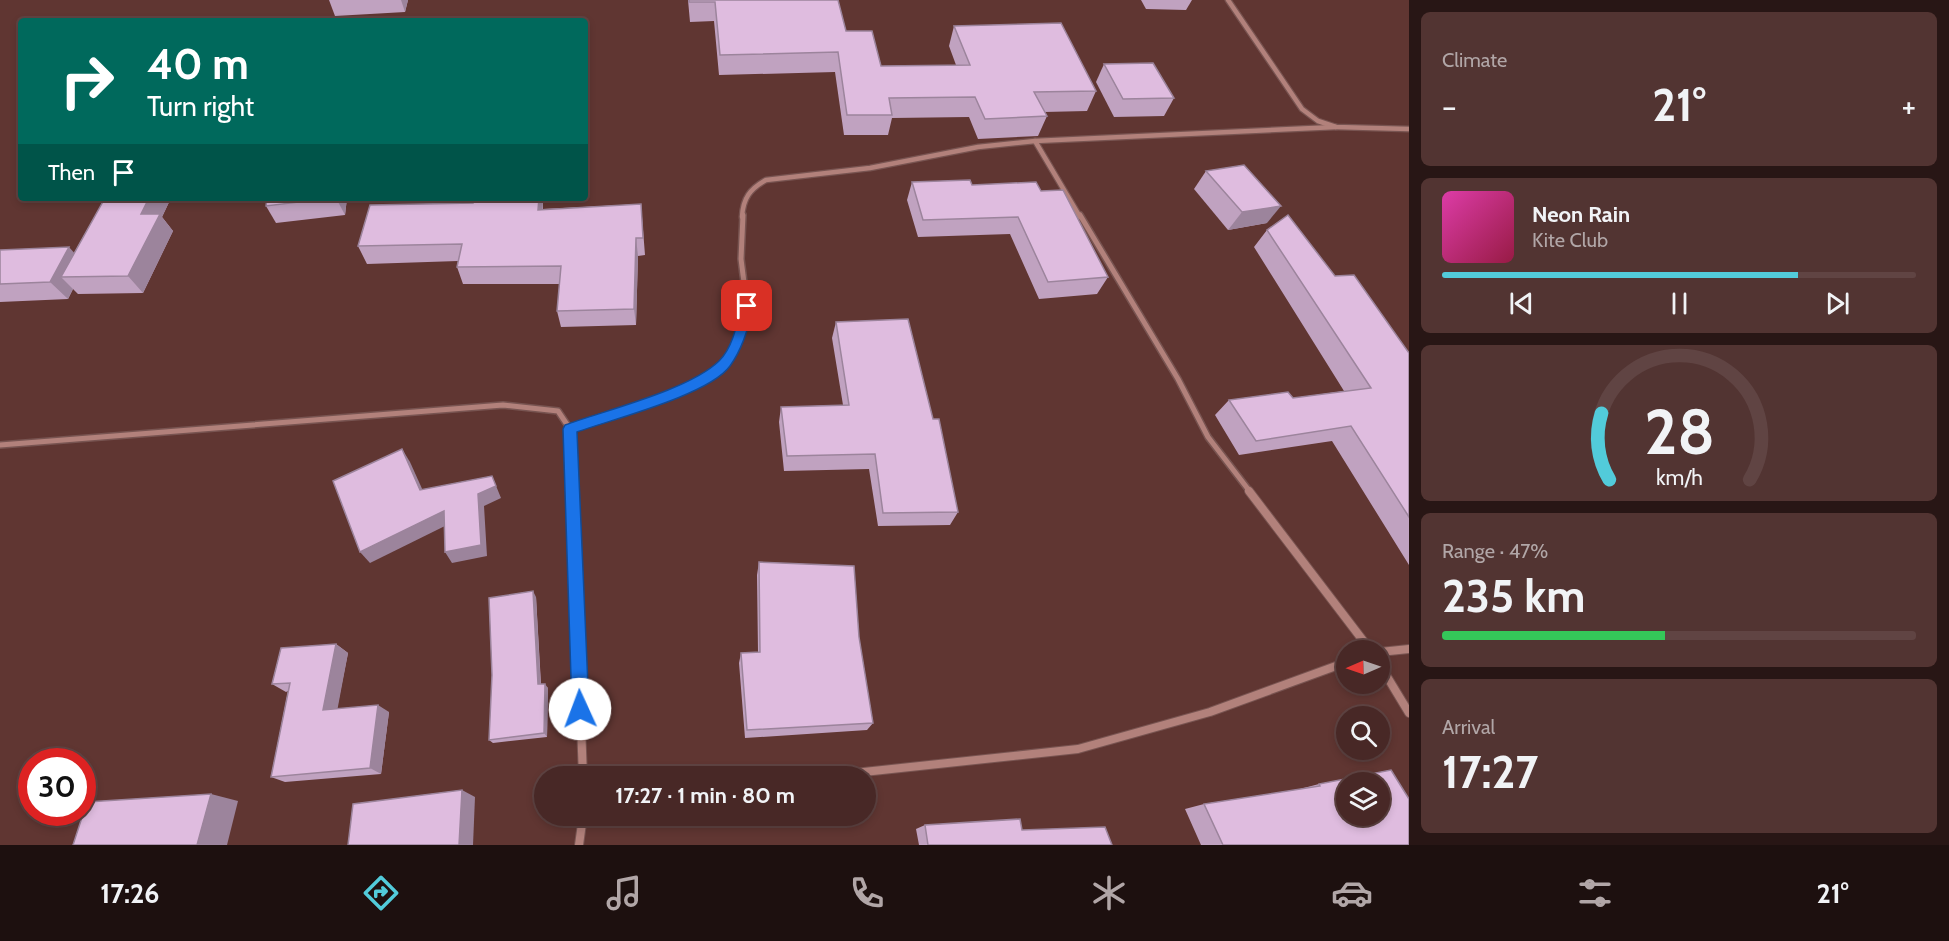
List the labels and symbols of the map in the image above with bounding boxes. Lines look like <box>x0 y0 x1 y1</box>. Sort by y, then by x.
pin <box>721 280 772 331</box>
north arrow <box>1336 640 1390 694</box>
position arrow <box>548 677 612 741</box>
speed limit sign: 30 <box>18 748 96 826</box>

